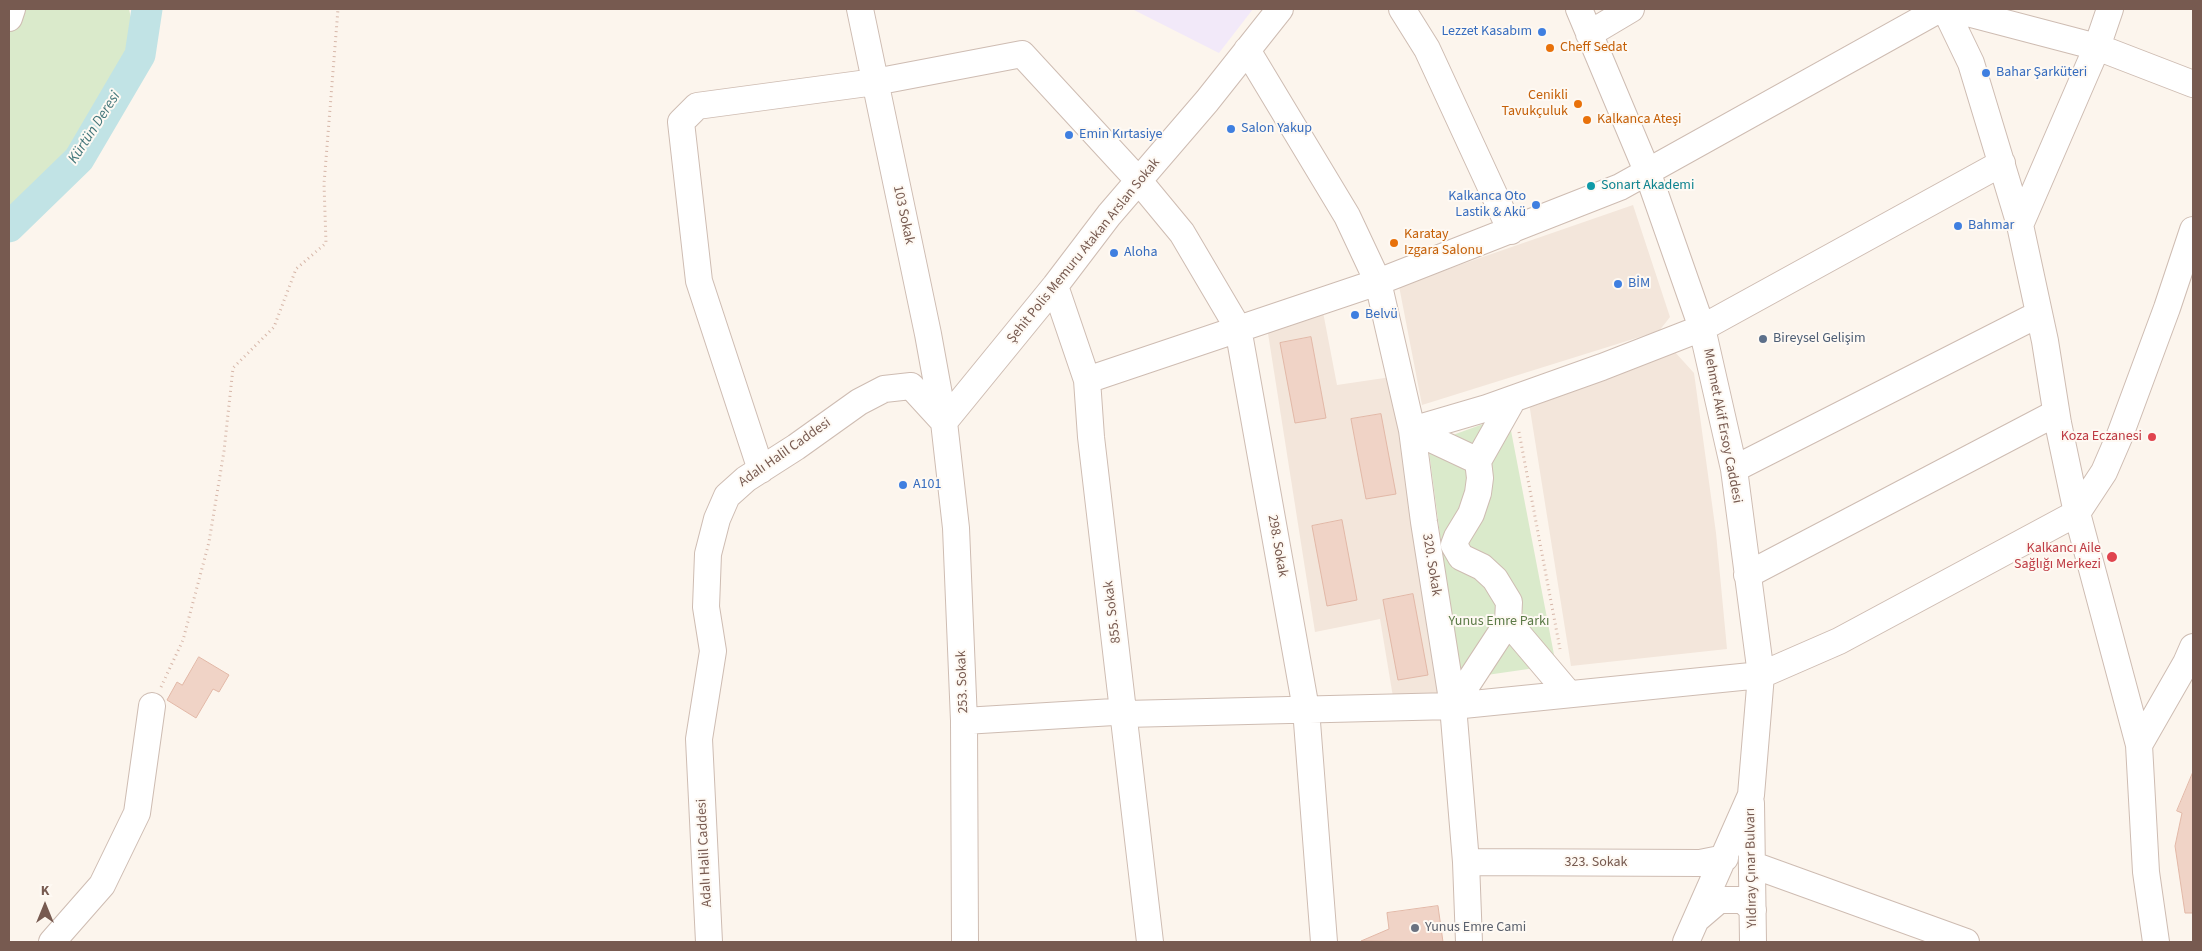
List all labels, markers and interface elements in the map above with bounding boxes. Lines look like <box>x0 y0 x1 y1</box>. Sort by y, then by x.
place label: Lezzet Kasabım <box>1441 24 1532 40</box>
marker: Lezzet Kasabım <box>1536 26 1548 38</box>
place label: Cheff Sedat <box>1560 40 1627 56</box>
marker: Cheff Sedat <box>1544 42 1556 54</box>
place label: Bahar Şarküteri <box>1996 65 2087 81</box>
marker: Bahar Şarküteri <box>1980 67 1992 79</box>
place label: Cenikli Tavukçuluk <box>1502 88 1568 120</box>
water label: Kürtün Deresi <box>65 89 125 167</box>
marker: Cenikli Tavukçuluk <box>1572 98 1584 110</box>
place label: Kalkanca Ateşi <box>1597 112 1682 128</box>
marker: Kalkanca Ateşi <box>1581 114 1593 126</box>
place label: Salon Yakup <box>1241 121 1312 137</box>
marker: Salon Yakup <box>1225 123 1237 135</box>
place label: Emin Kırtasiye <box>1079 127 1163 143</box>
marker: Emin Kırtasiye <box>1063 129 1075 141</box>
street label: Şehit Polis Memuru Atakan Arslan Sokak <box>1004 155 1164 347</box>
place label: Sonart Akademi <box>1601 178 1694 194</box>
marker: Sonart Akademi <box>1585 180 1597 192</box>
street label: 103 Sokak <box>889 184 917 246</box>
place label: Kalkanca Oto Lastik & Akü <box>1448 189 1526 222</box>
marker: Kalkanca Oto Lastik & Akü <box>1530 199 1542 211</box>
place label: Bahmar <box>1968 218 2014 234</box>
marker: Bahmar <box>1952 220 1964 232</box>
place label: Karatay Izgara Salonu <box>1404 227 1483 260</box>
marker: Karatay Izgara Salonu <box>1388 237 1400 249</box>
place label: Aloha <box>1124 245 1157 261</box>
marker: Aloha <box>1108 247 1120 259</box>
place label: BİM <box>1628 276 1650 292</box>
marker: BİM <box>1612 278 1624 290</box>
place label: Belvü <box>1365 307 1398 323</box>
marker: Belvü <box>1349 309 1361 321</box>
place label: Bireysel Gelişim <box>1773 331 1866 347</box>
marker: Bireysel Gelişim <box>1757 333 1769 345</box>
street label: Mehmet Akif Ersoy Caddesi <box>1699 347 1745 505</box>
street label: Adalı Halil Caddesi <box>736 415 834 491</box>
place label: Koza Eczanesi <box>2061 429 2142 445</box>
marker: Koza Eczanesi <box>2146 431 2158 443</box>
place label: A101 <box>913 477 941 493</box>
marker: A101 <box>897 479 909 491</box>
street label: 298. Sokak <box>1263 514 1291 578</box>
street label: 320. Sokak <box>1418 533 1444 597</box>
place label: Kalkancı Aile Sağlığı Merkezi <box>2014 541 2101 574</box>
marker: Kalkancı Aile Sağlığı Merkezi <box>2105 550 2119 564</box>
street label: 855. Sokak <box>1101 580 1125 644</box>
park label: Yunus Emre Parkı <box>1449 614 1549 630</box>
street label: 253. Sokak <box>954 650 972 714</box>
street label: Adalı Halil Caddesi <box>694 798 716 908</box>
street label: Yıldıray Çınar Bulvarı <box>1743 808 1761 928</box>
street label: 323. Sokak <box>1565 855 1627 871</box>
north arrow <box>20 881 70 931</box>
text: K <box>41 881 49 901</box>
place label: Yunus Emre Cami <box>1425 920 1526 936</box>
marker: Yunus Emre Cami <box>1409 922 1421 934</box>

